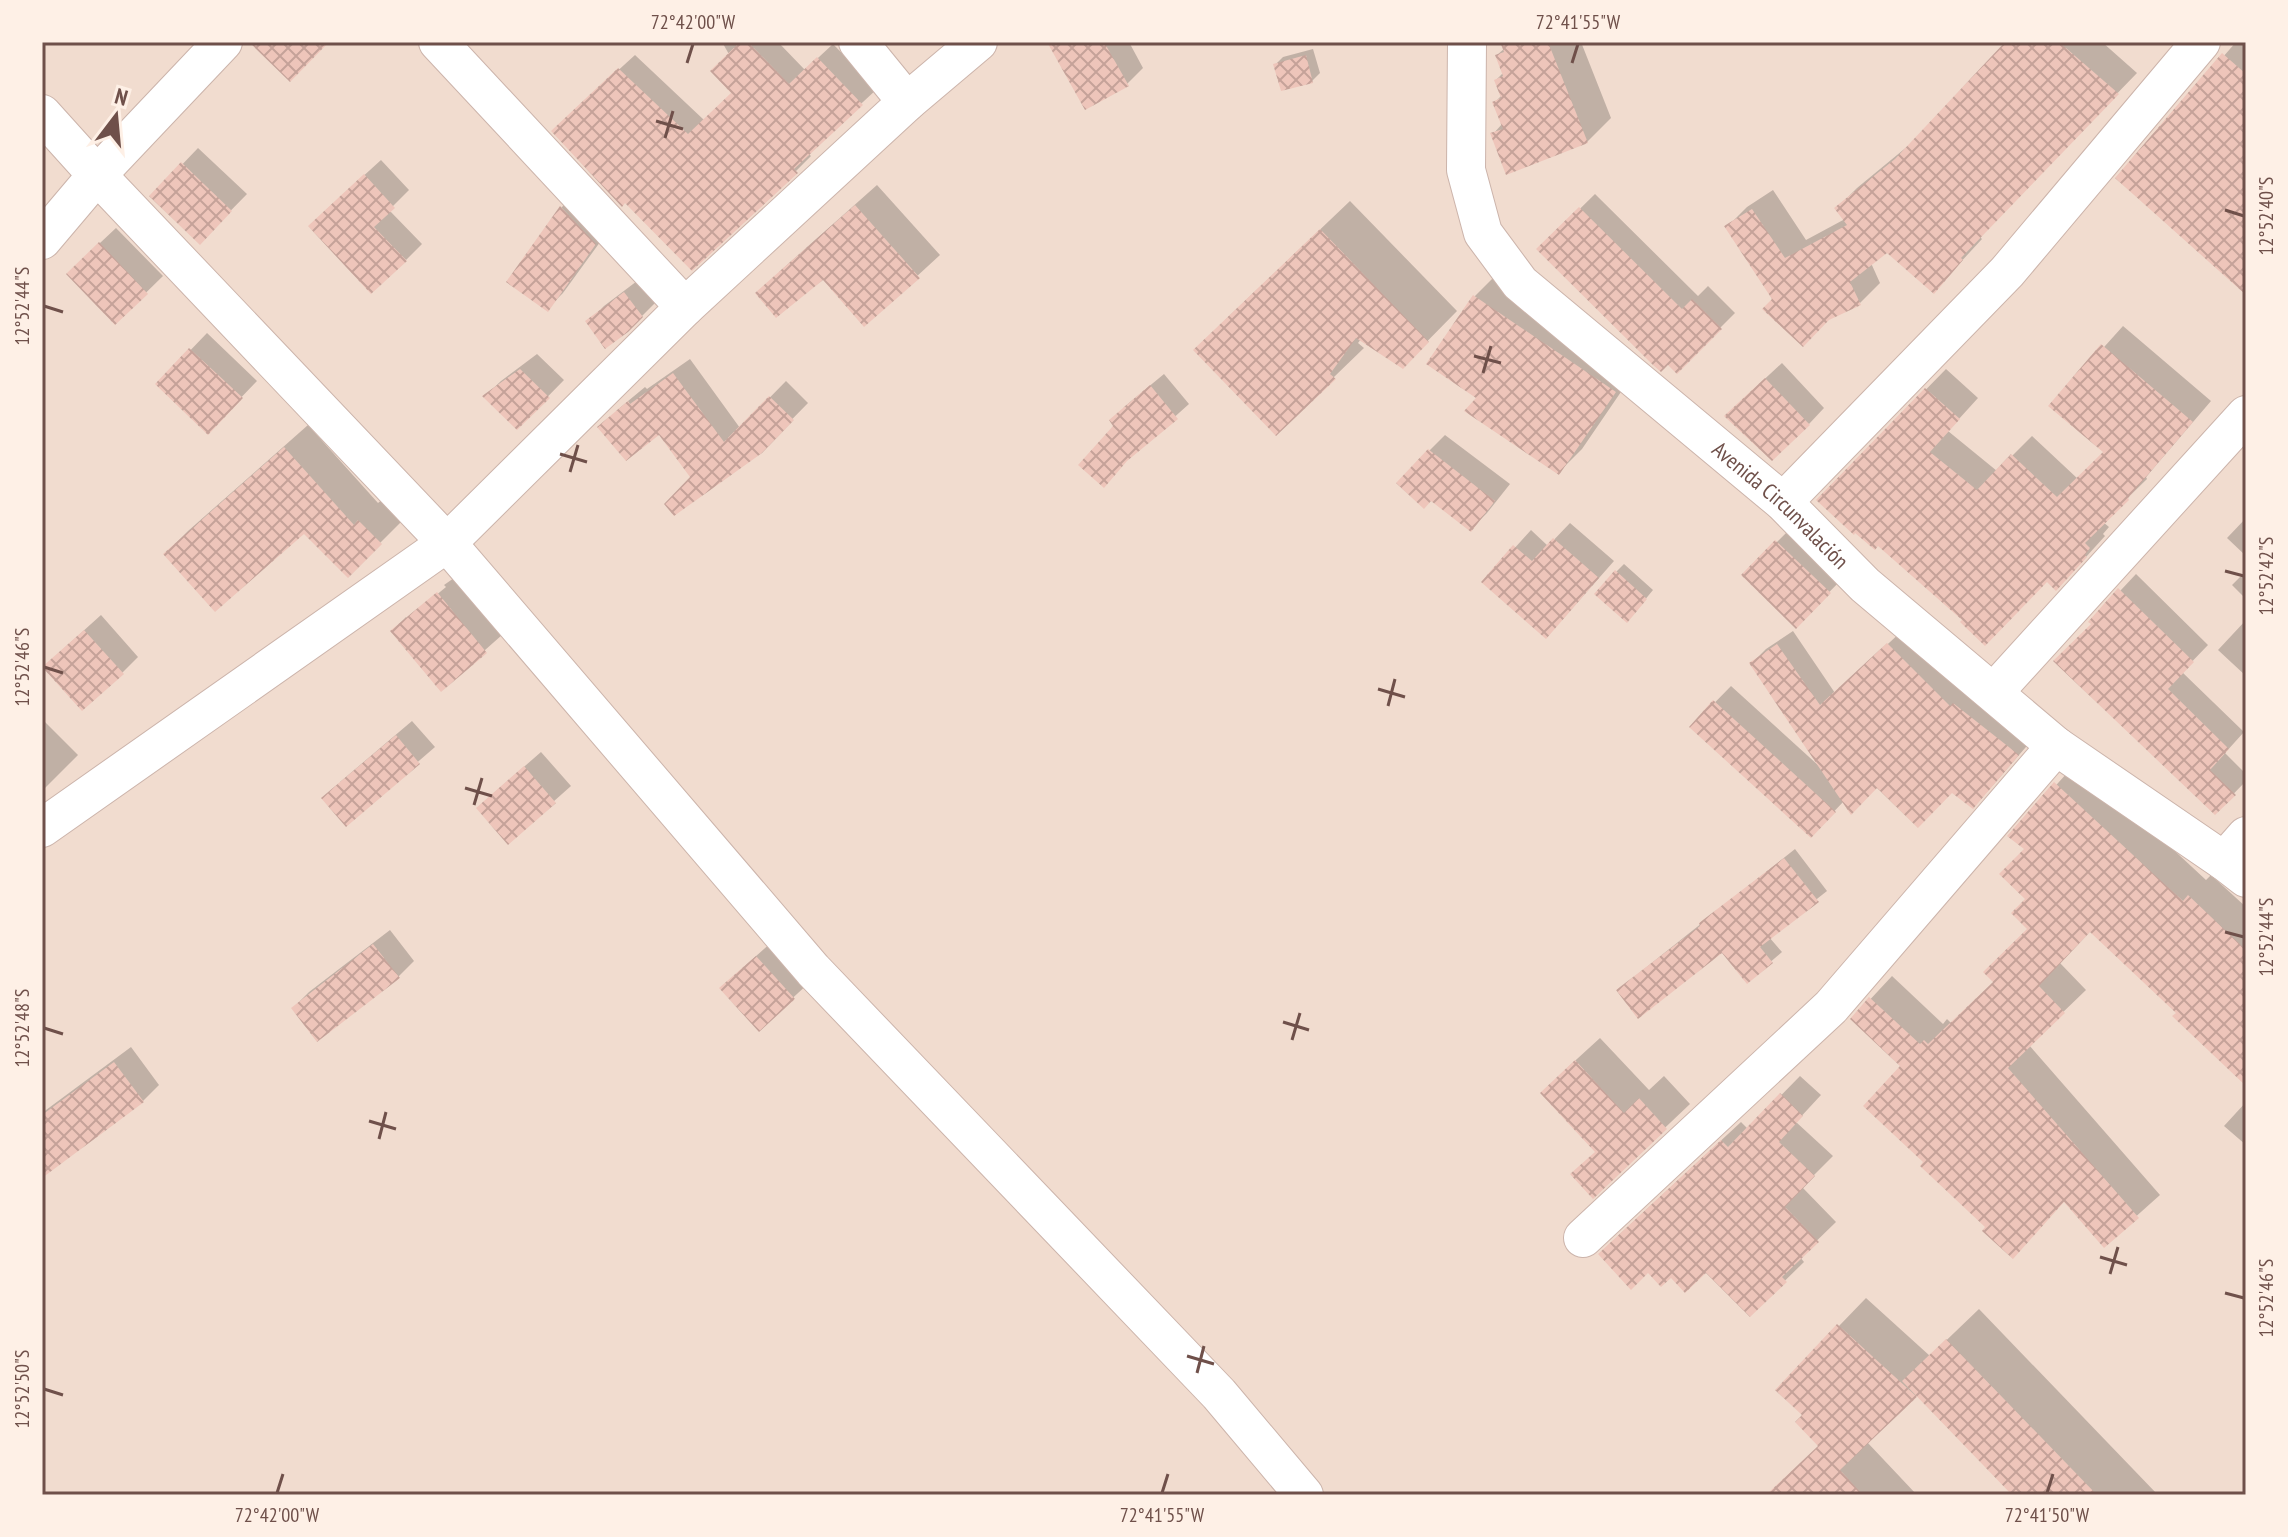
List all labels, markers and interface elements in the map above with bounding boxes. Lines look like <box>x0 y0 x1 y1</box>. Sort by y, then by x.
text: 72°42'00"W <box>651 9 736 35</box>
text: 72°41'55"W <box>1536 9 1621 35</box>
north arrow <box>76 76 156 156</box>
text: N <box>112 82 131 112</box>
text: 12°52'40"S <box>2253 177 2279 255</box>
text: 12°52'44"S <box>9 267 35 345</box>
street label: Avenida Circunvalación <box>1707 435 1855 575</box>
text: 12°52'42"S <box>2253 537 2279 615</box>
text: 12°52'46"S <box>9 628 35 706</box>
text: 12°52'44"S <box>2253 898 2279 976</box>
text: 12°52'48"S <box>9 989 35 1067</box>
text: 12°52'46"S <box>2253 1259 2279 1337</box>
text: 12°52'50"S <box>9 1350 35 1428</box>
text: 72°42'00"W <box>235 1502 320 1528</box>
text: 72°41'55"W <box>1120 1502 1205 1528</box>
text: 72°41'50"W <box>2005 1502 2090 1528</box>

